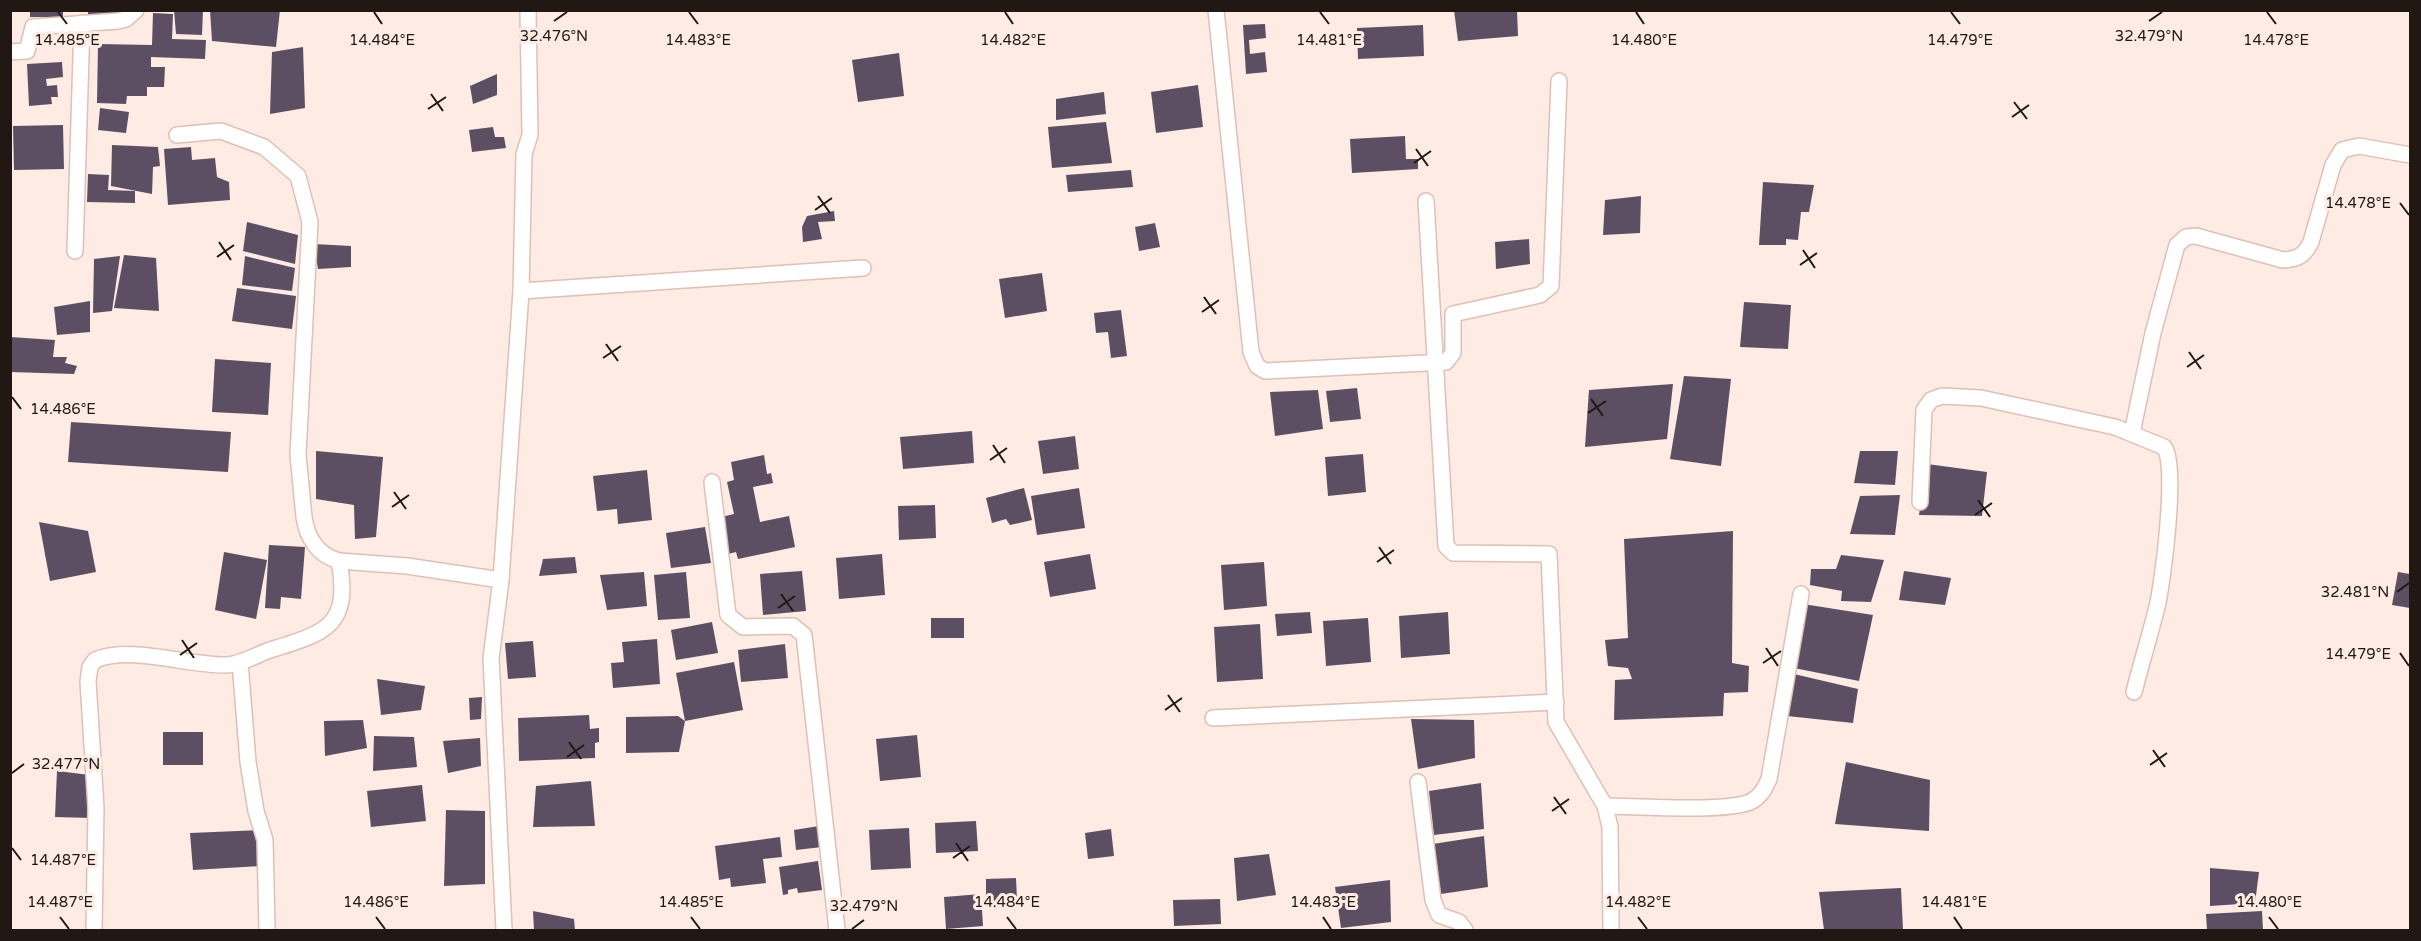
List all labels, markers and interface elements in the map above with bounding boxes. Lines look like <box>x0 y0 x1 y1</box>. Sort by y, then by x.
text: 32.476°N <box>520 27 588 45</box>
text: 32.479°N <box>2115 27 2183 45</box>
text: 14.485°E <box>34 31 100 49</box>
text: 14.484°E <box>349 31 415 49</box>
text: 14.483°E <box>665 31 731 49</box>
text: 14.482°E <box>980 31 1046 49</box>
text: 14.481°E <box>1296 31 1362 49</box>
text: 14.480°E <box>1611 31 1677 49</box>
text: 14.479°E <box>1927 31 1993 49</box>
text: 14.478°E <box>2243 31 2309 49</box>
text: 14.478°E <box>2325 194 2391 212</box>
text: 14.486°E <box>30 400 96 418</box>
text: 32.481°N <box>2321 583 2389 601</box>
text: 14.479°E <box>2325 645 2391 663</box>
text: 32.477°N <box>32 755 100 773</box>
text: 14.487°E <box>30 851 96 869</box>
text: 14.487°E <box>27 893 93 911</box>
text: 14.486°E <box>343 893 409 911</box>
text: 14.485°E <box>658 893 724 911</box>
text: 14.484°E <box>974 893 1040 911</box>
text: 14.483°E <box>1290 893 1356 911</box>
text: 14.482°E <box>1605 893 1671 911</box>
text: 14.481°E <box>1921 893 1987 911</box>
text: 14.480°E <box>2236 893 2302 911</box>
text: 32.479°N <box>830 897 898 915</box>

